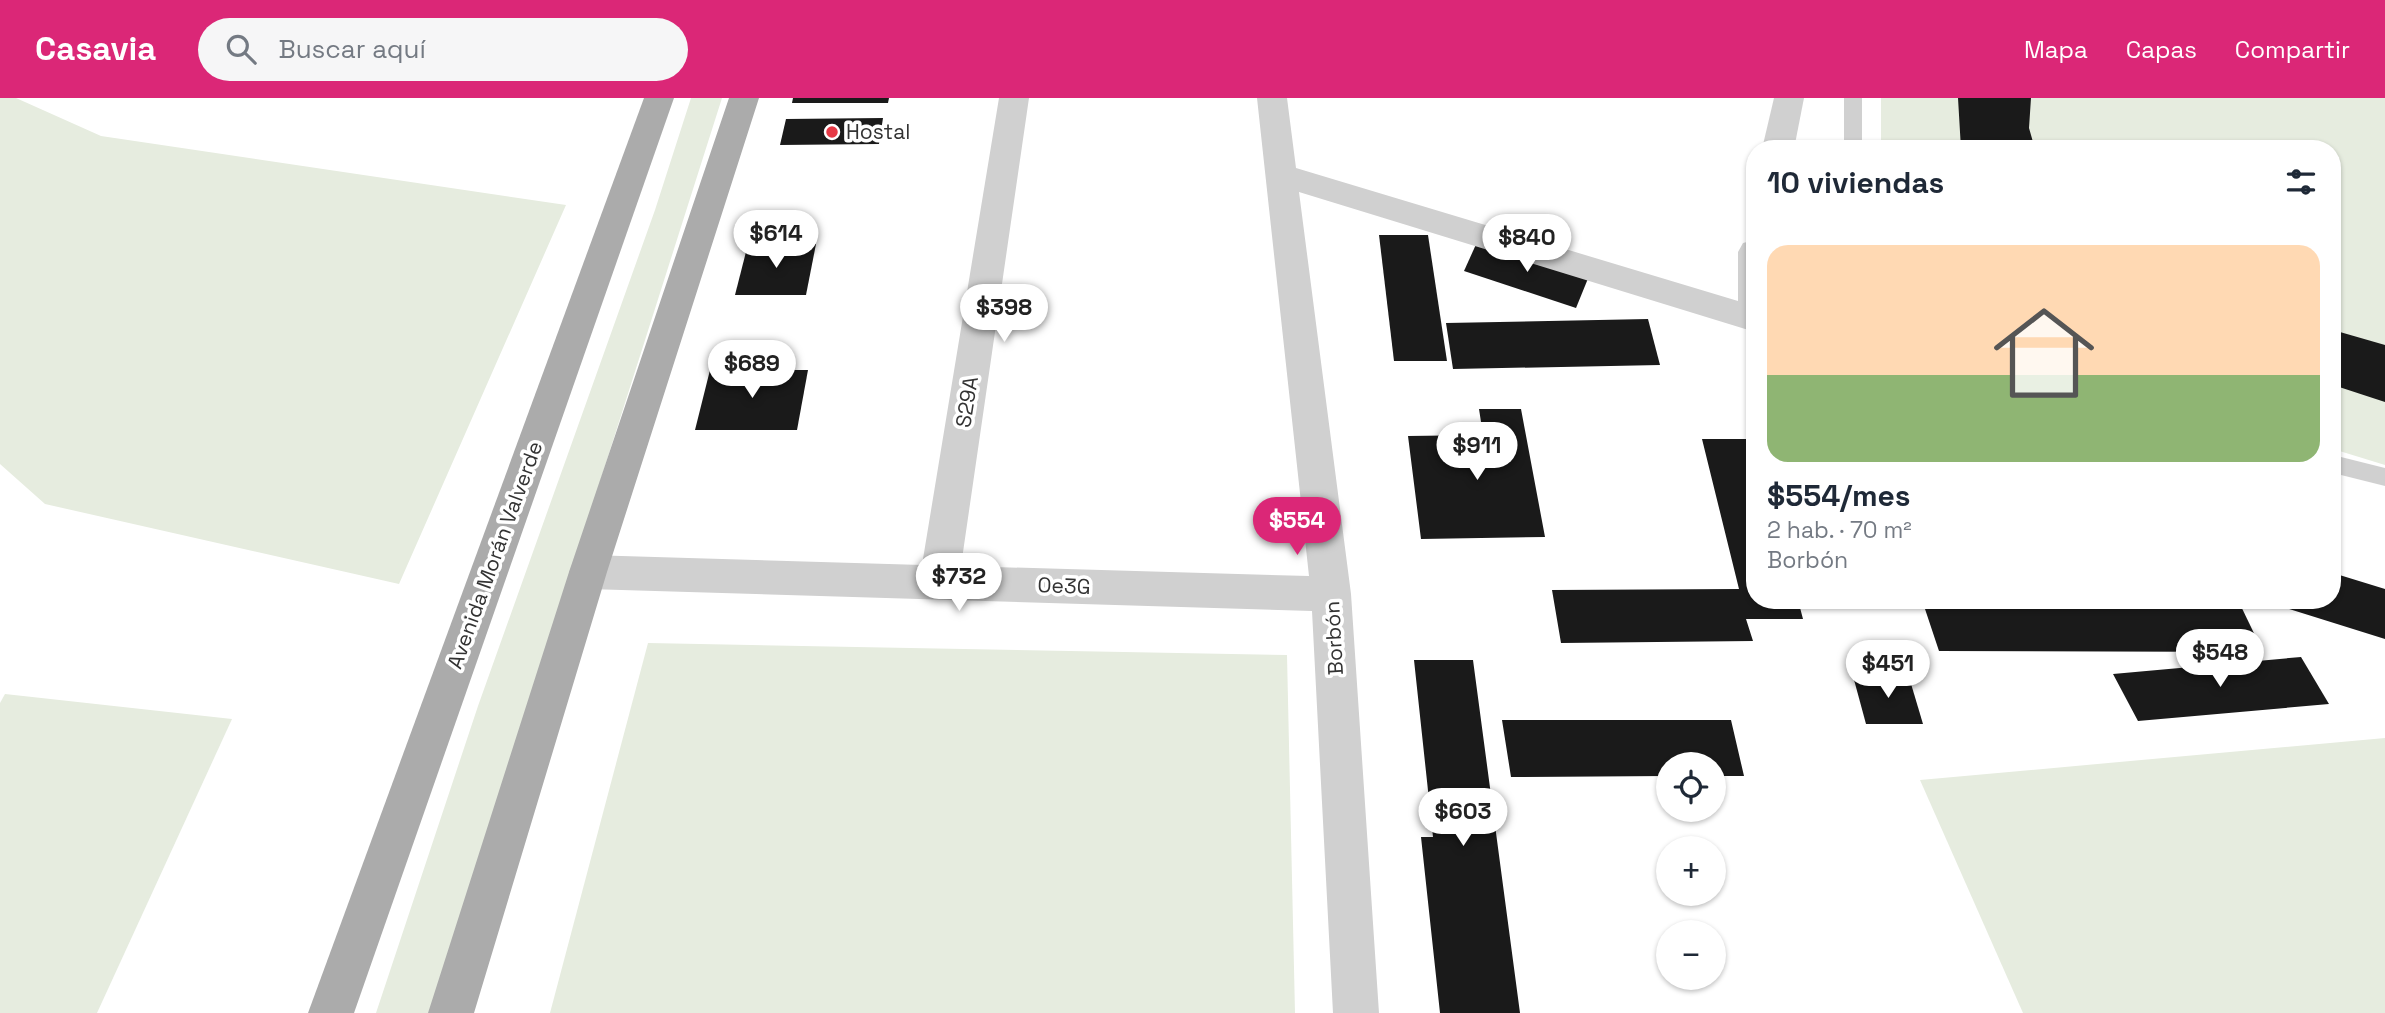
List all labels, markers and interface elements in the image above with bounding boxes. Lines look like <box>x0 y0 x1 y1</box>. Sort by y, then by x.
search box <box>198 18 688 81</box>
text: Casavia <box>35 28 156 70</box>
icon: search <box>222 30 260 68</box>
text: Buscar aquí <box>278 32 426 66</box>
text: Mapa <box>2024 34 2088 65</box>
text: Capas <box>2126 34 2197 65</box>
text: Compartir <box>2235 34 2350 65</box>
place label: Hostal <box>846 118 910 145</box>
marker: Hostal <box>824 124 840 140</box>
text: 10 viviendas <box>1767 163 1944 202</box>
icon: filters <box>2282 163 2320 201</box>
pin: $614 <box>735 211 817 270</box>
pin: $840 <box>1486 214 1568 274</box>
text: $614 <box>749 218 803 248</box>
text: $840 <box>1498 222 1556 252</box>
pin: $398 <box>963 285 1045 344</box>
icon: home <box>1981 290 2107 416</box>
text: $398 <box>976 292 1032 322</box>
pin: $689 <box>711 341 793 400</box>
text: $689 <box>724 348 780 378</box>
street label: S29A <box>949 374 984 430</box>
pin: $911 <box>1436 422 1518 482</box>
text: $911 <box>1453 430 1501 460</box>
street label: Avenida Morán Valverde <box>441 437 548 672</box>
text: $554/mes <box>1767 476 1911 515</box>
pin: $554 <box>1256 498 1338 557</box>
text: $554 <box>1269 505 1325 535</box>
text: 2 hab. · 70 m² <box>1767 515 1912 545</box>
text: Borbón <box>1767 545 1848 575</box>
pin: $732 <box>918 554 1000 613</box>
text: $732 <box>932 561 986 591</box>
street label: Oe3G <box>1037 571 1091 600</box>
street label: Borbón <box>1318 600 1349 676</box>
pin: $548 <box>2179 630 2261 689</box>
text: $548 <box>2192 637 2248 667</box>
pin: $451 <box>1847 640 1929 700</box>
text: $451 <box>1862 648 1914 678</box>
map controls <box>1656 752 1726 990</box>
button: locate <box>1656 752 1726 822</box>
pin: $603 <box>1422 788 1504 848</box>
text: $603 <box>1434 796 1492 826</box>
button: + <box>1656 836 1726 906</box>
button: − <box>1656 920 1726 990</box>

